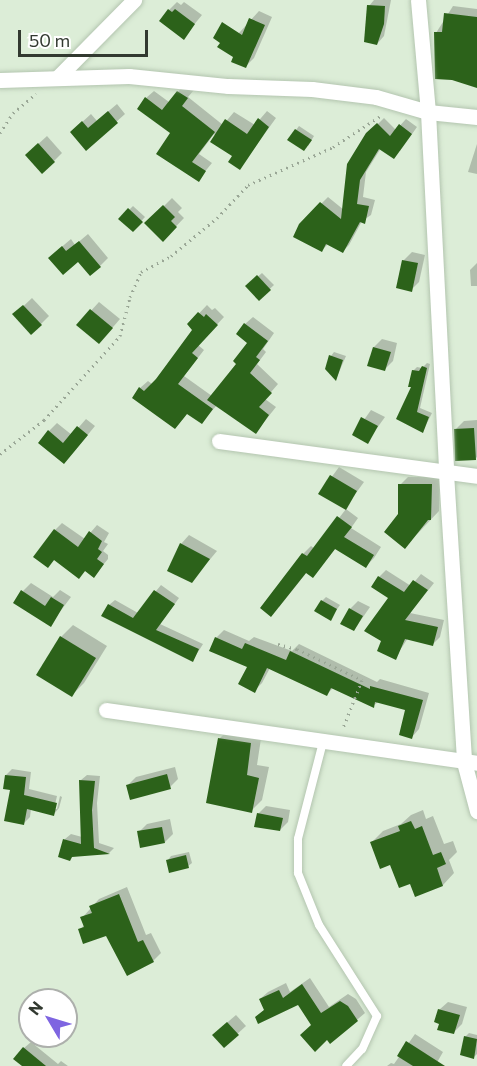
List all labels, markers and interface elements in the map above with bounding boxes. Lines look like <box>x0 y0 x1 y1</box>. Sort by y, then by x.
scale bar <box>21 18 152 56</box>
text: 50 m <box>29 29 70 51</box>
north arrow <box>18 988 78 1048</box>
text: N <box>24 997 46 1018</box>

